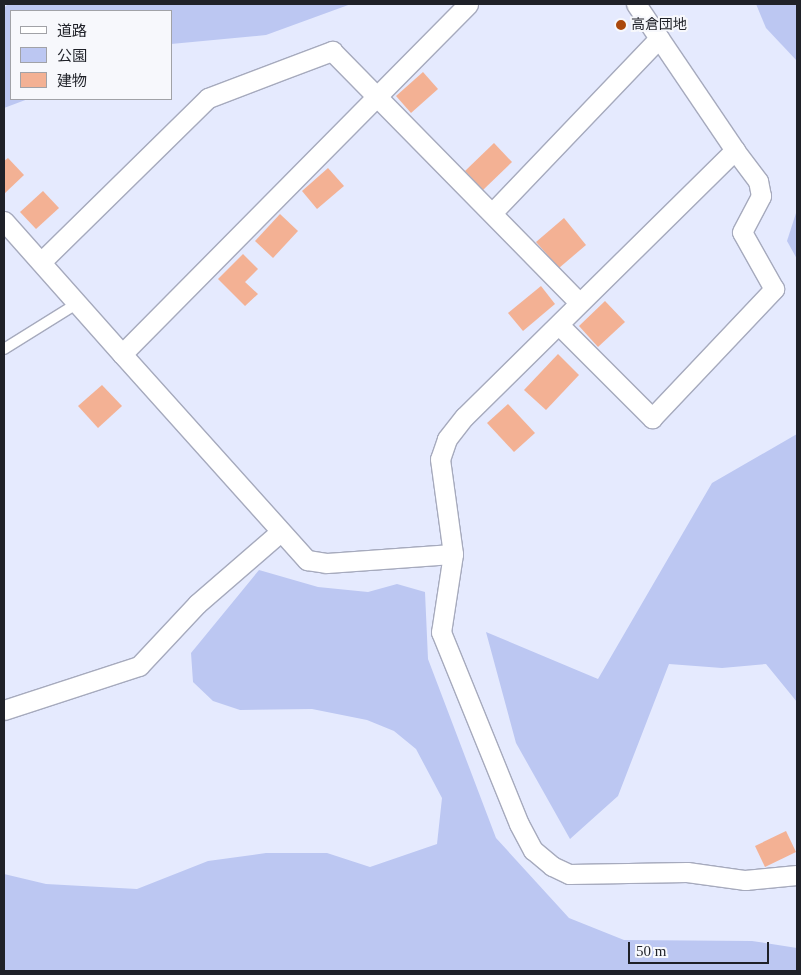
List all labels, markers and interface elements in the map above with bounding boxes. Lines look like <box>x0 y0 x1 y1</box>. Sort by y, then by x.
legend <box>10 10 172 100</box>
place label: 高倉団地 <box>631 17 687 33</box>
marker: 高倉団地 <box>615 19 627 31</box>
text: 道路 <box>57 23 87 39</box>
text: 公園 <box>57 48 87 64</box>
text: 建物 <box>57 73 87 89</box>
scale bar <box>631 932 772 964</box>
text: 50 m <box>636 943 666 959</box>

